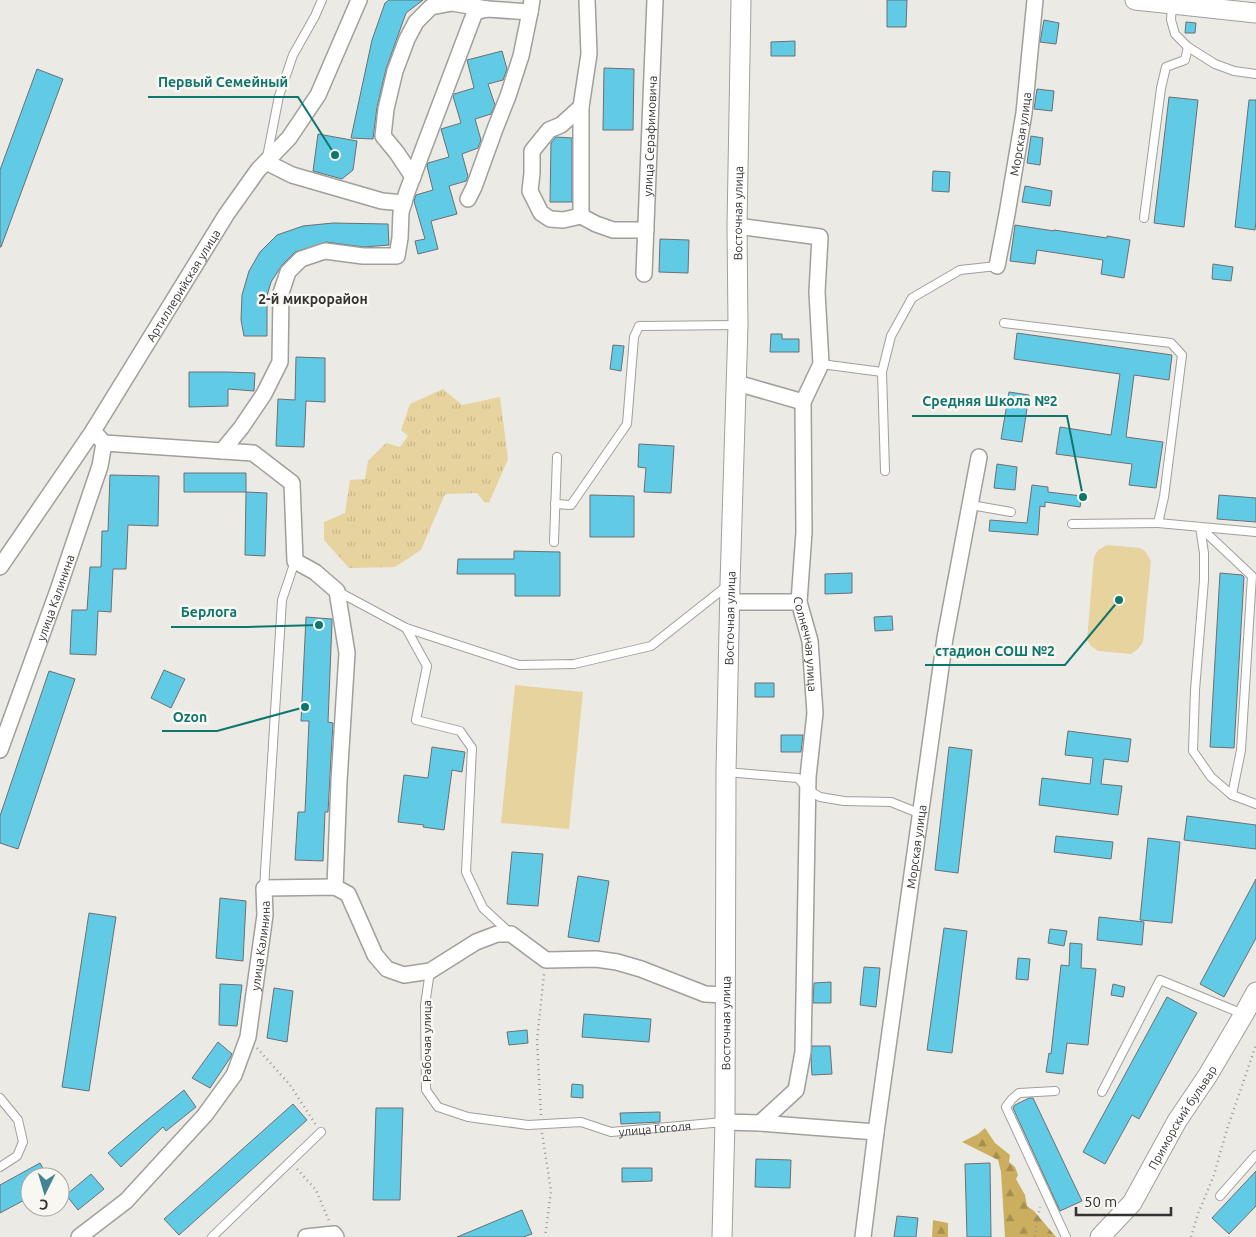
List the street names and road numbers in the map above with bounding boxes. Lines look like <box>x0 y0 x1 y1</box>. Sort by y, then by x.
street label: улица Серафимовича <box>641 75 658 197</box>
street label: Морская улица <box>1007 92 1032 177</box>
street label: Восточная улица <box>730 166 745 260</box>
street label: Артиллерийская улица <box>143 227 222 344</box>
street label: улица Калинина <box>34 553 76 642</box>
street label: Восточная улица <box>722 571 737 665</box>
street label: Солнечная улица <box>792 596 820 692</box>
street label: Морская улица <box>904 804 928 889</box>
street label: улица Калинина <box>248 901 272 992</box>
street label: Восточная улица <box>719 976 732 1070</box>
street label: Рабочая улица <box>420 1000 433 1082</box>
street label: Приморский бульвар <box>1145 1063 1219 1172</box>
street label: улица Гоголя <box>618 1118 692 1138</box>

